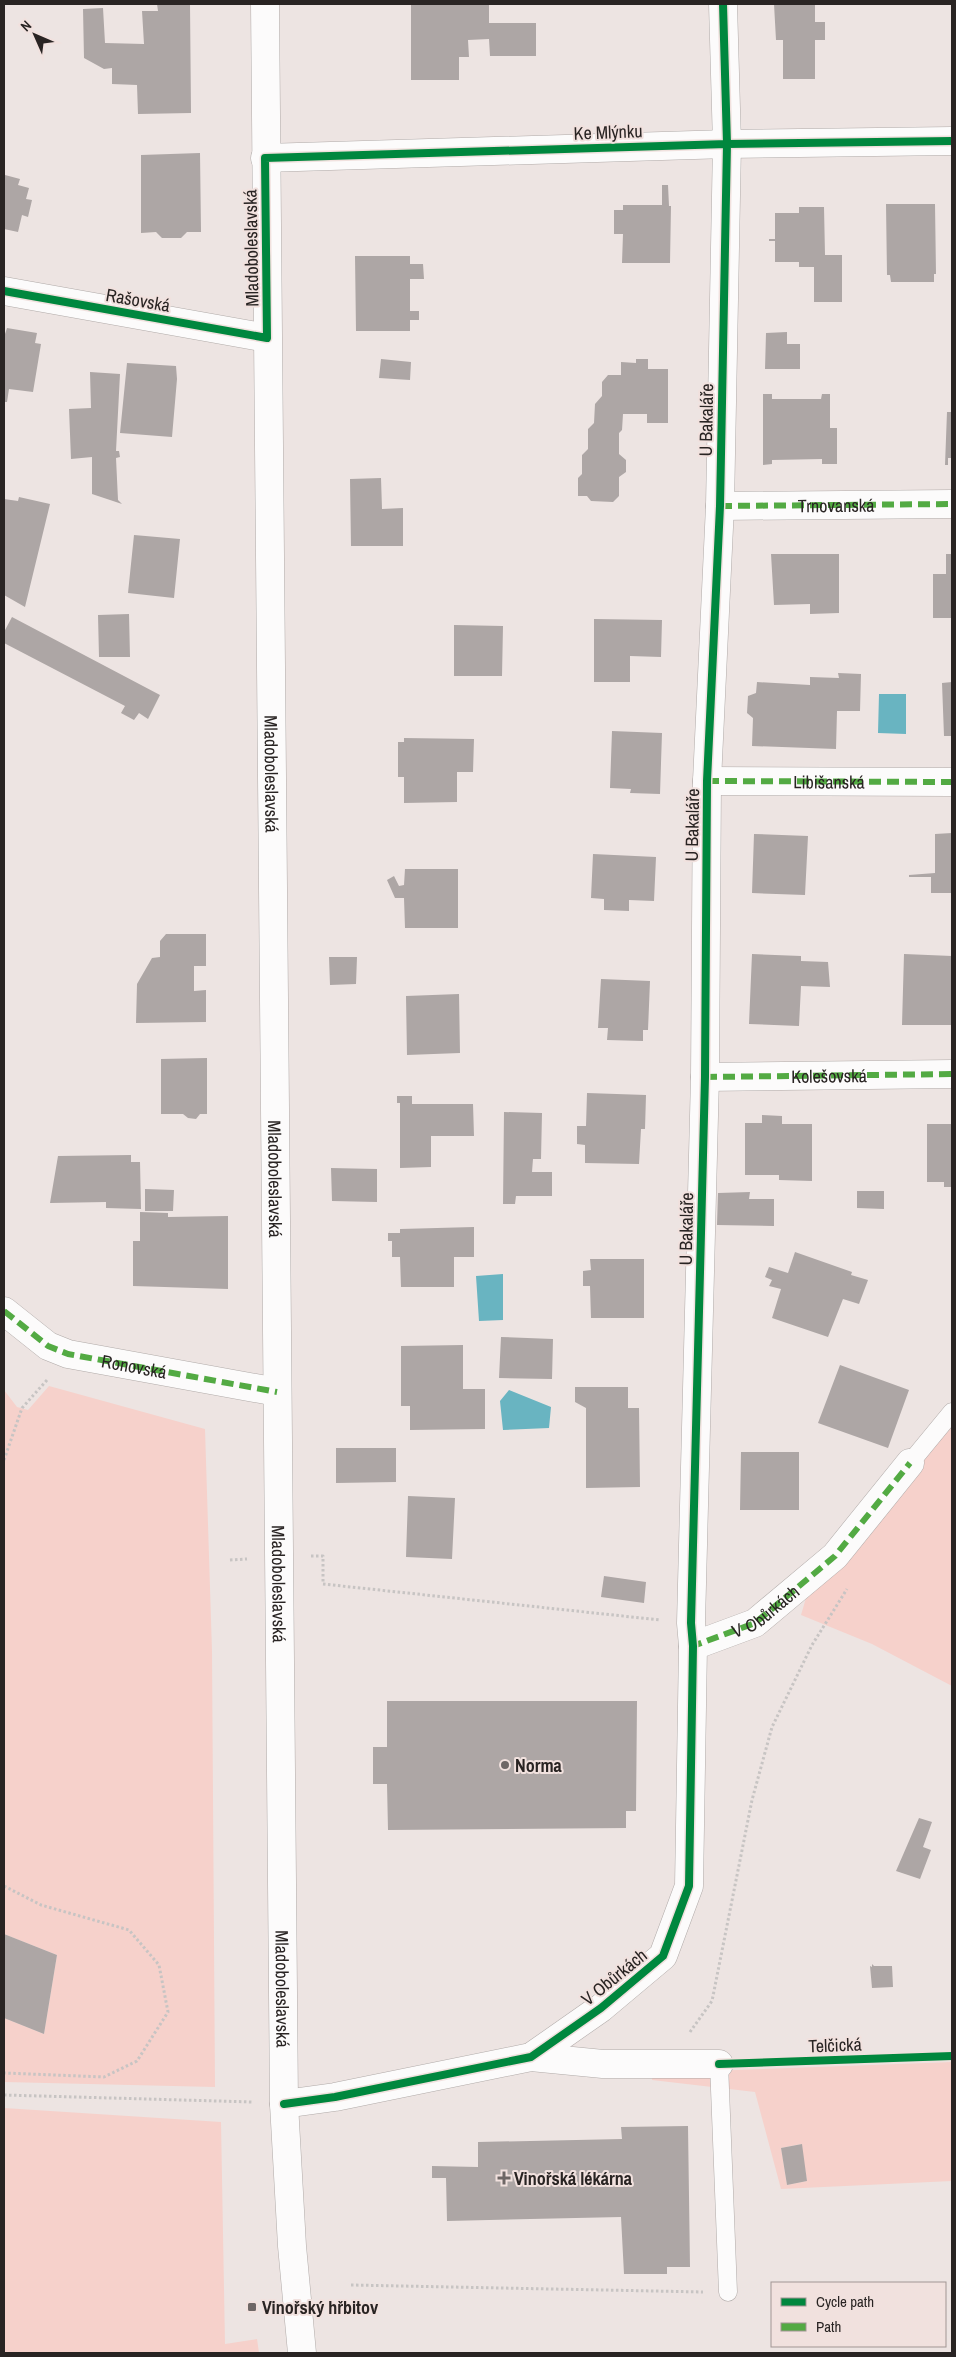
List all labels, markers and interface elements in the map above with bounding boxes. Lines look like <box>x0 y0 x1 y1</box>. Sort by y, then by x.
north arrow <box>10 10 60 60</box>
text: N <box>17 17 35 35</box>
street label: Ke Mlýnku <box>573 118 643 146</box>
street label: Mladoboleslavská <box>237 189 265 307</box>
street label: Rašovská <box>104 282 172 318</box>
street label: U Bakaláře <box>693 383 719 457</box>
street label: Trnovanská <box>798 492 874 518</box>
street label: Mladoboleslavská <box>259 715 285 833</box>
street label: Libišanská <box>793 769 865 794</box>
street label: U Bakaláře <box>679 788 705 862</box>
street label: Kolešovská <box>791 1063 867 1088</box>
street label: Mladoboleslavská <box>263 1120 289 1238</box>
street label: U Bakaláře <box>673 1192 699 1266</box>
street label: Ronovská <box>100 1348 169 1384</box>
street label: Mladoboleslavská <box>266 1525 292 1643</box>
street label: V Obůrkách <box>728 1579 804 1643</box>
place label: Norma <box>515 1753 563 1778</box>
marker: Norma <box>499 1759 511 1771</box>
street label: Mladoboleslavská <box>270 1930 296 2048</box>
street label: V Obůrkách <box>576 1943 652 2011</box>
street label: Telčická <box>808 2032 862 2058</box>
place label: Vinořská lékárna <box>514 2166 633 2191</box>
marker: Vinořská lékárna <box>498 2172 510 2184</box>
legend <box>771 2282 946 2347</box>
text: Cycle path <box>816 2291 874 2312</box>
place label: Vinořský hřbitov <box>262 2295 379 2320</box>
marker: Vinořský hřbitov <box>246 2301 258 2313</box>
text: Path <box>816 2316 841 2337</box>

